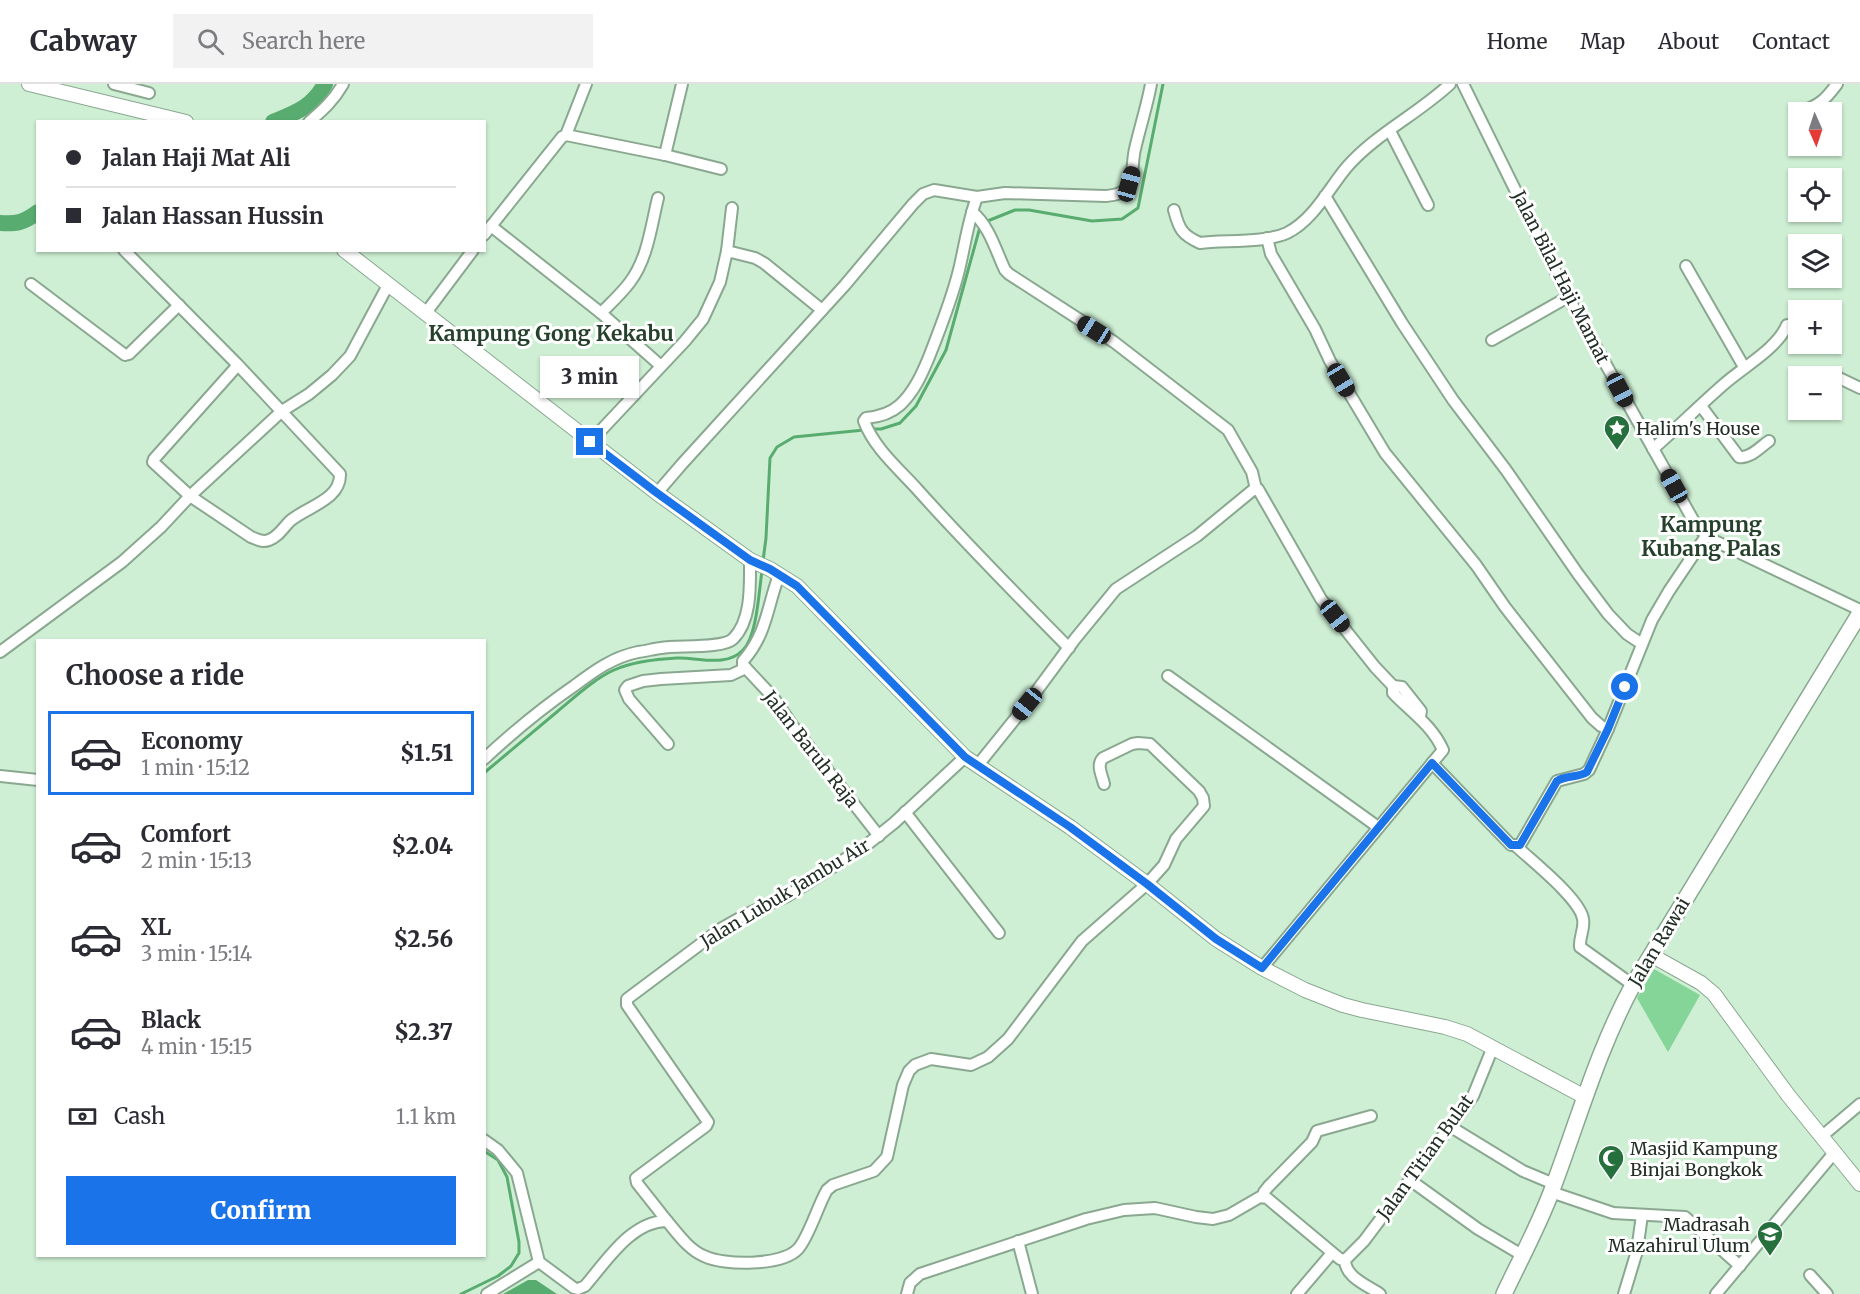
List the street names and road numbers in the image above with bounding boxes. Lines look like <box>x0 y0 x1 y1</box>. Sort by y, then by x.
street label: Jalan Bilal Haji Mamat <box>1507 186 1615 367</box>
street label: Jalan Baruh Raja <box>758 685 864 812</box>
street label: Jalan Lubuk Jambu Air <box>695 833 874 953</box>
street label: Jalan Rawai <box>1623 893 1695 992</box>
street label: Jalan Titian Bulat <box>1371 1090 1478 1225</box>

